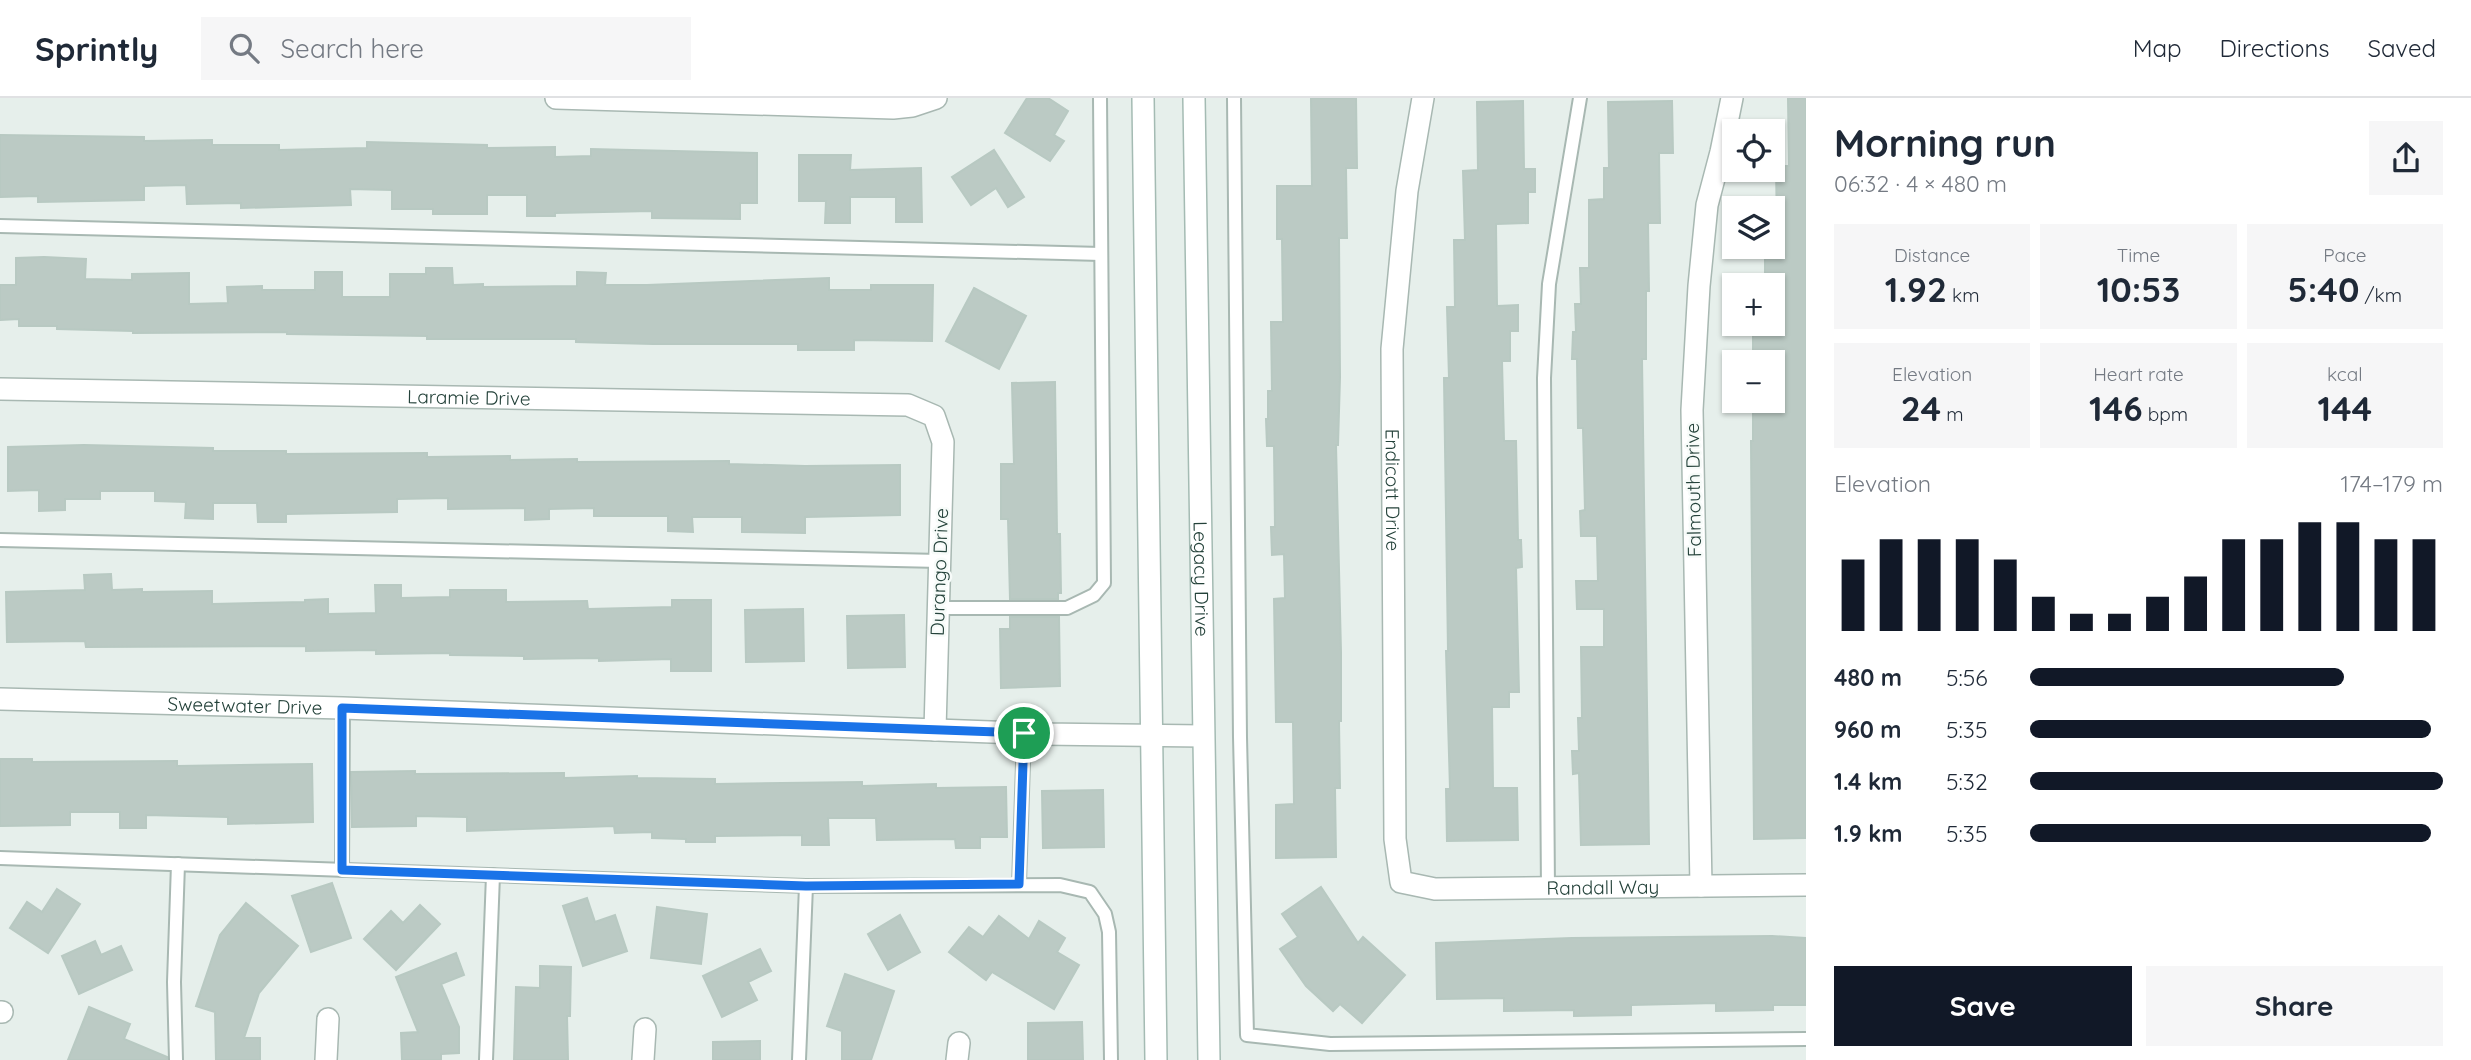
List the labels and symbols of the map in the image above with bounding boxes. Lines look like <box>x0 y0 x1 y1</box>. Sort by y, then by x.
street label: Laramie Drive <box>407 384 531 410</box>
street label: Falmouth Drive <box>1680 423 1706 557</box>
street label: Endicott Drive <box>1380 429 1405 551</box>
street label: Durango Drive <box>925 508 953 636</box>
street label: Legacy Drive <box>1189 521 1214 637</box>
street label: Sweetwater Drive <box>167 691 323 719</box>
pin <box>994 703 1054 763</box>
street label: Randall Way <box>1546 875 1659 900</box>

